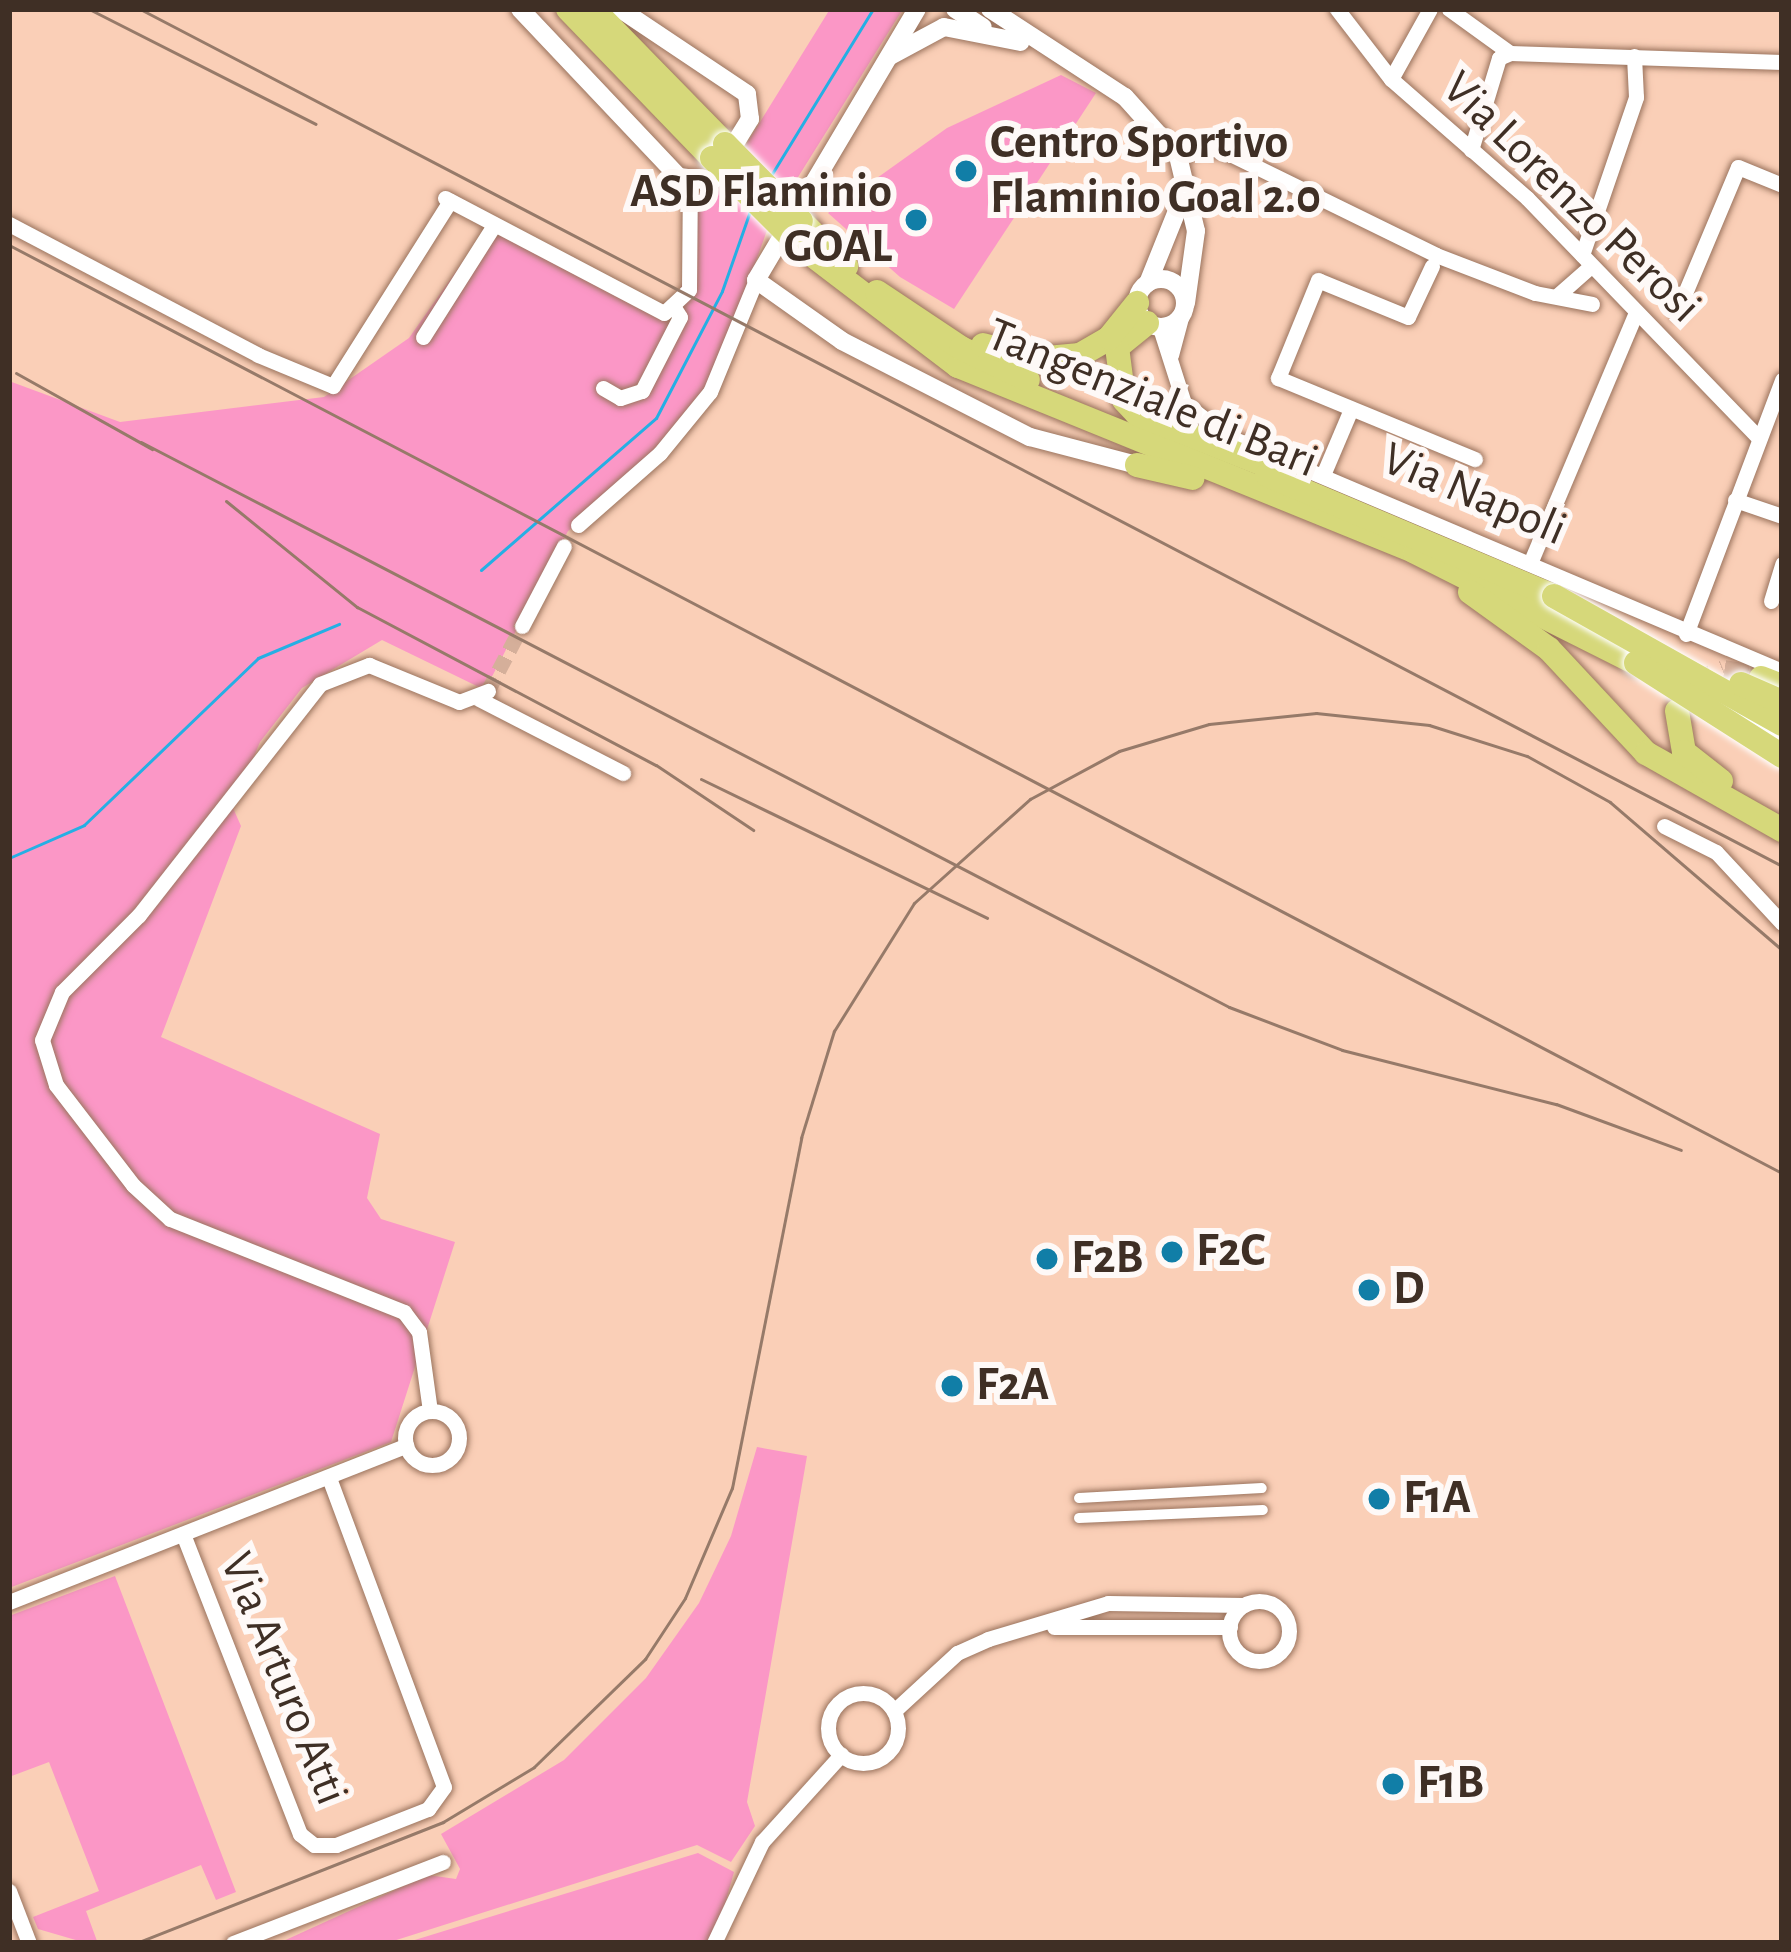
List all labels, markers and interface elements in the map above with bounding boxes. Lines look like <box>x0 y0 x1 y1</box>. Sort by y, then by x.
street label: Via Lorenzo Perosi <box>1430 60 1712 336</box>
place label: Centro Sportivo Flaminio Goal 2.0 <box>990 114 1321 227</box>
marker: Centro Sportivo Flaminio Goal 2.0 <box>953 158 979 184</box>
place label: ASD Flaminio GOAL <box>630 163 892 276</box>
marker: ASD Flaminio GOAL <box>903 207 929 233</box>
street label: Tangenziale di Bari <box>978 306 1326 492</box>
street label: Via Napoli <box>1373 431 1575 559</box>
place label: F2C <box>1196 1223 1265 1281</box>
place label: F2B <box>1071 1230 1143 1288</box>
marker: F2C <box>1159 1239 1185 1265</box>
marker: F2B <box>1034 1246 1060 1272</box>
place label: D <box>1393 1261 1424 1319</box>
marker: D <box>1356 1277 1382 1303</box>
place label: F2A <box>976 1357 1049 1415</box>
marker: F2A <box>939 1373 965 1399</box>
place label: F1A <box>1403 1470 1471 1528</box>
marker: F1A <box>1366 1486 1392 1512</box>
street label: Via Arturo Atti <box>206 1545 360 1813</box>
place label: F1B <box>1417 1755 1484 1813</box>
marker: F1B <box>1380 1771 1406 1797</box>

